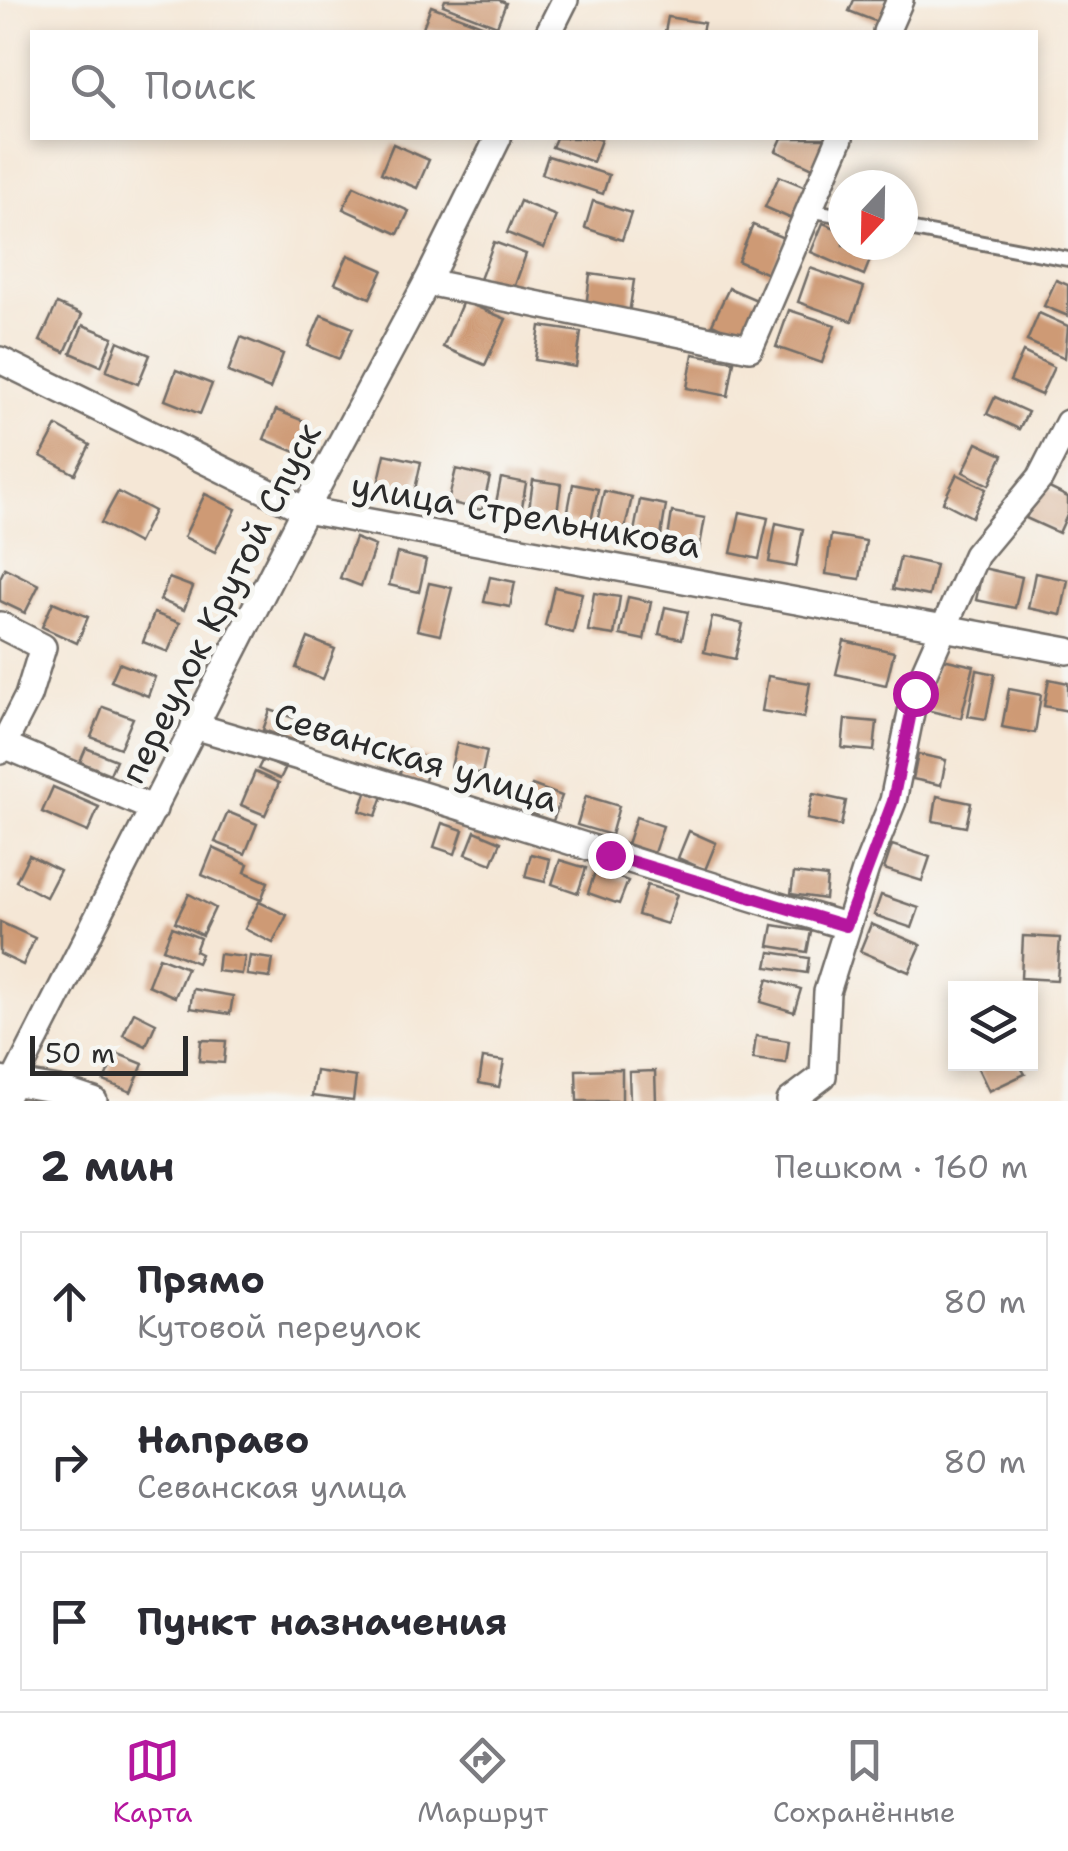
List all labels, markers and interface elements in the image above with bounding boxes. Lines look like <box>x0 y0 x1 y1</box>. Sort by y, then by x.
search box <box>30 30 1038 140</box>
icon: search <box>65 58 120 113</box>
text: Поиск <box>145 60 256 111</box>
north arrow <box>828 170 918 260</box>
street label: переулок Крутой Спуск <box>109 415 331 791</box>
street label: улица Стрельникова <box>348 461 705 569</box>
route start <box>893 671 939 717</box>
street label: Севанская улица <box>268 691 564 823</box>
route end <box>588 833 634 879</box>
map controls <box>948 981 1038 1071</box>
button: layers <box>948 981 1038 1071</box>
scale bar <box>30 1031 188 1076</box>
text: 50 m <box>45 1034 115 1072</box>
text: 2 мин <box>40 1138 175 1194</box>
text: Пешком · 160 m <box>775 1145 1028 1188</box>
text: Прямо <box>137 1254 265 1305</box>
icon: ahead <box>42 1274 97 1329</box>
text: 80 m <box>943 1280 1026 1323</box>
text: Кутовой переулок <box>137 1305 421 1348</box>
text: Направо <box>137 1414 310 1465</box>
icon: right <box>42 1434 97 1489</box>
text: 80 m <box>943 1440 1026 1483</box>
text: Севанская улица <box>137 1465 407 1508</box>
icon: arrive <box>42 1594 97 1649</box>
text: Пункт назначения <box>137 1596 507 1647</box>
tab: Карта <box>112 1733 193 1831</box>
tab: Маршрут <box>417 1733 548 1831</box>
tab: Сохранённые <box>773 1733 956 1831</box>

